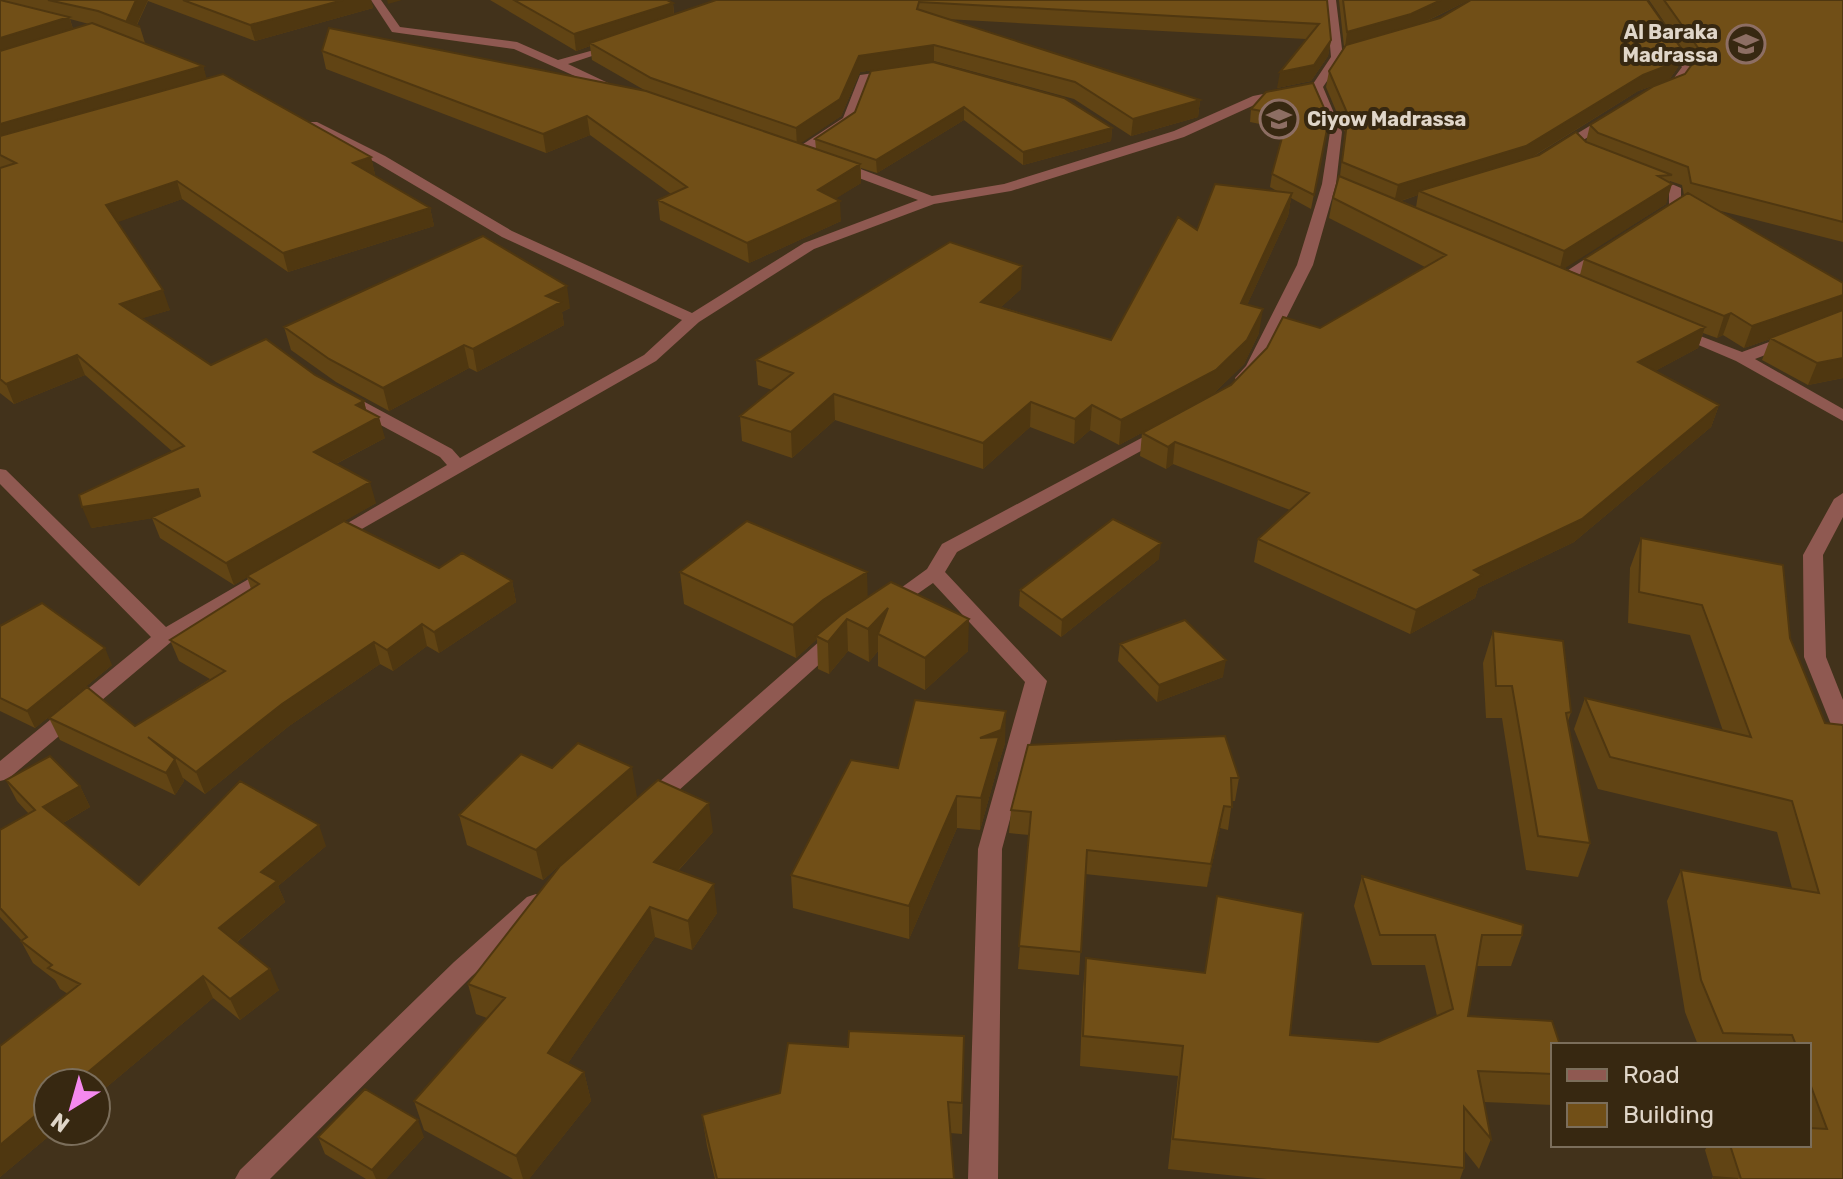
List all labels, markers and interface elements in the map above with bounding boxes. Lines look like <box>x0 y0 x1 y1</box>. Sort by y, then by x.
place label: Al Baraka Madrassa <box>1622 20 1718 67</box>
school or university icon: Al Baraka Madrassa <box>1725 23 1767 65</box>
school or university icon: Ciyow Madrassa <box>1258 98 1300 140</box>
place label: Ciyow Madrassa <box>1307 107 1466 131</box>
legend <box>1551 1043 1811 1147</box>
text: Road <box>1623 1061 1680 1089</box>
north arrow <box>32 1067 112 1147</box>
text: Building <box>1623 1101 1714 1129</box>
text: N <box>46 1107 75 1138</box>

